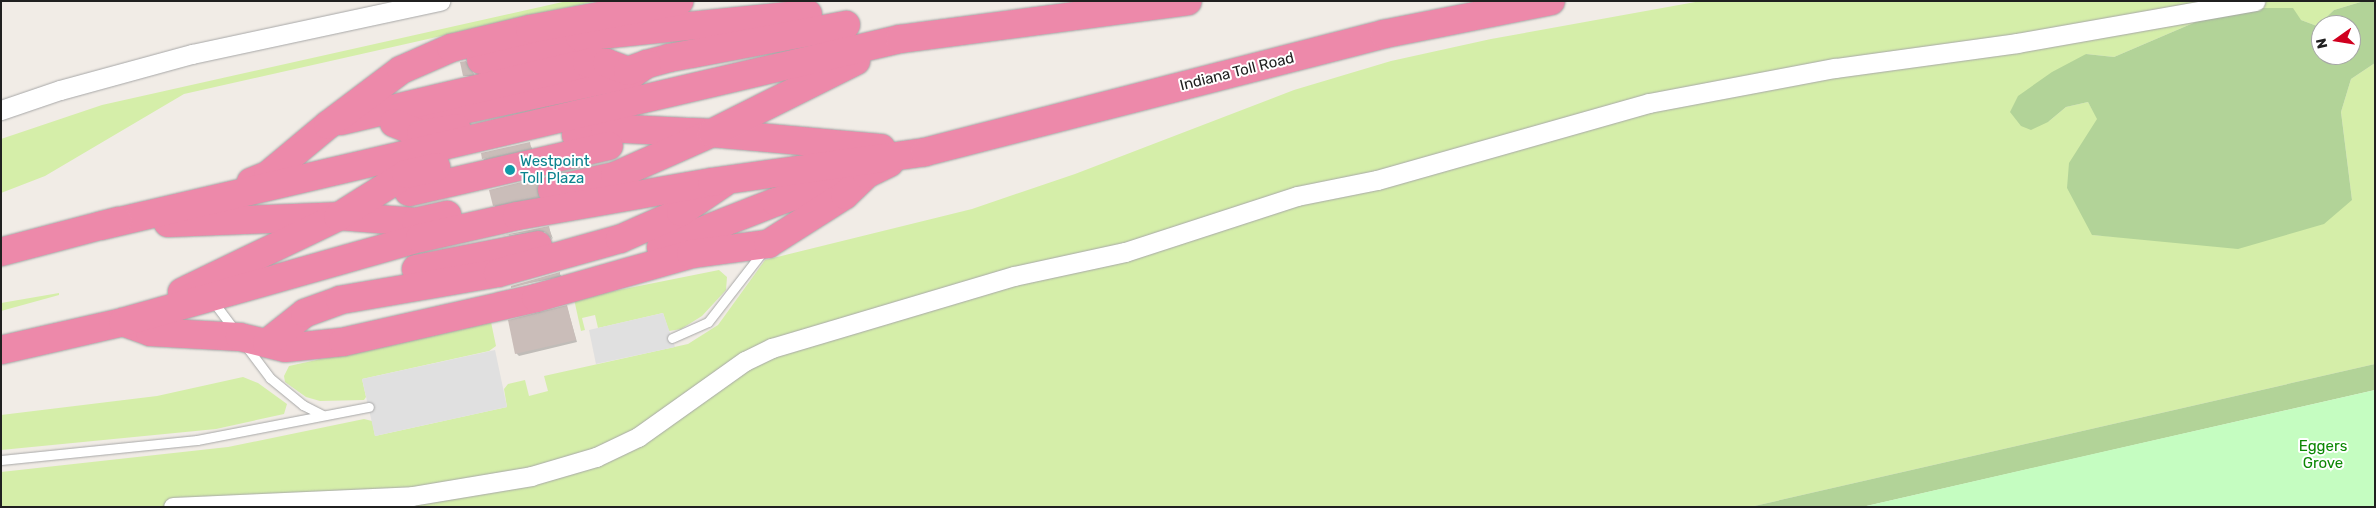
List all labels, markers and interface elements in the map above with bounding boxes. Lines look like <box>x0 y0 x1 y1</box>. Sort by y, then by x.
north arrow <box>2311 15 2361 65</box>
text: N <box>2312 36 2331 50</box>
street label: Indiana Toll Road <box>1178 49 1296 95</box>
place label: Westpoint Toll Plaza <box>520 152 590 187</box>
marker: Westpoint Toll Plaza <box>504 164 516 176</box>
park label: Eggers Grove <box>2299 437 2347 472</box>

